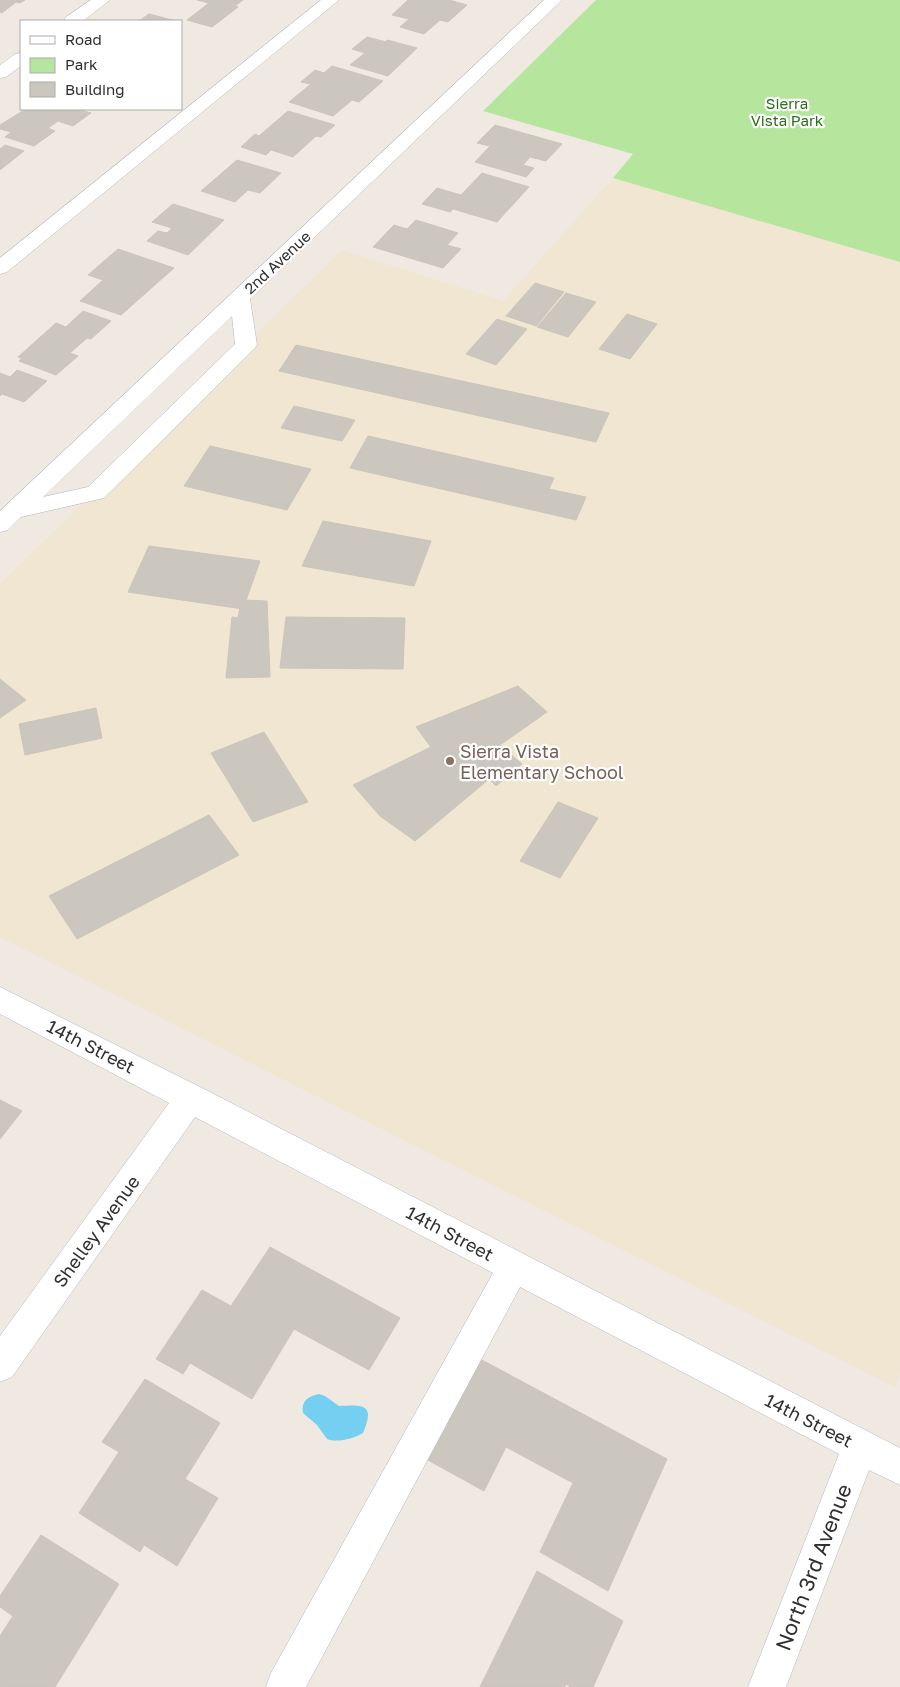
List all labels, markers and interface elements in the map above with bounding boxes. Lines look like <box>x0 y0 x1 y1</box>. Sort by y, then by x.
legend <box>20 20 182 110</box>
text: Road <box>65 30 102 48</box>
text: Park <box>65 55 98 73</box>
text: Building <box>65 80 125 98</box>
park label: Sierra Vista Park <box>751 94 824 129</box>
street label: 2nd Avenue <box>240 227 314 297</box>
place label: Sierra Vista Elementary School <box>460 740 624 783</box>
marker: Sierra Vista Elementary School <box>444 755 456 767</box>
street label: 14th Street <box>43 1014 139 1078</box>
street label: Shelley Avenue <box>48 1171 144 1291</box>
street label: 14th Street <box>403 1201 497 1265</box>
street label: 14th Street <box>761 1388 857 1452</box>
street label: North 3rd Avenue <box>769 1480 857 1654</box>

